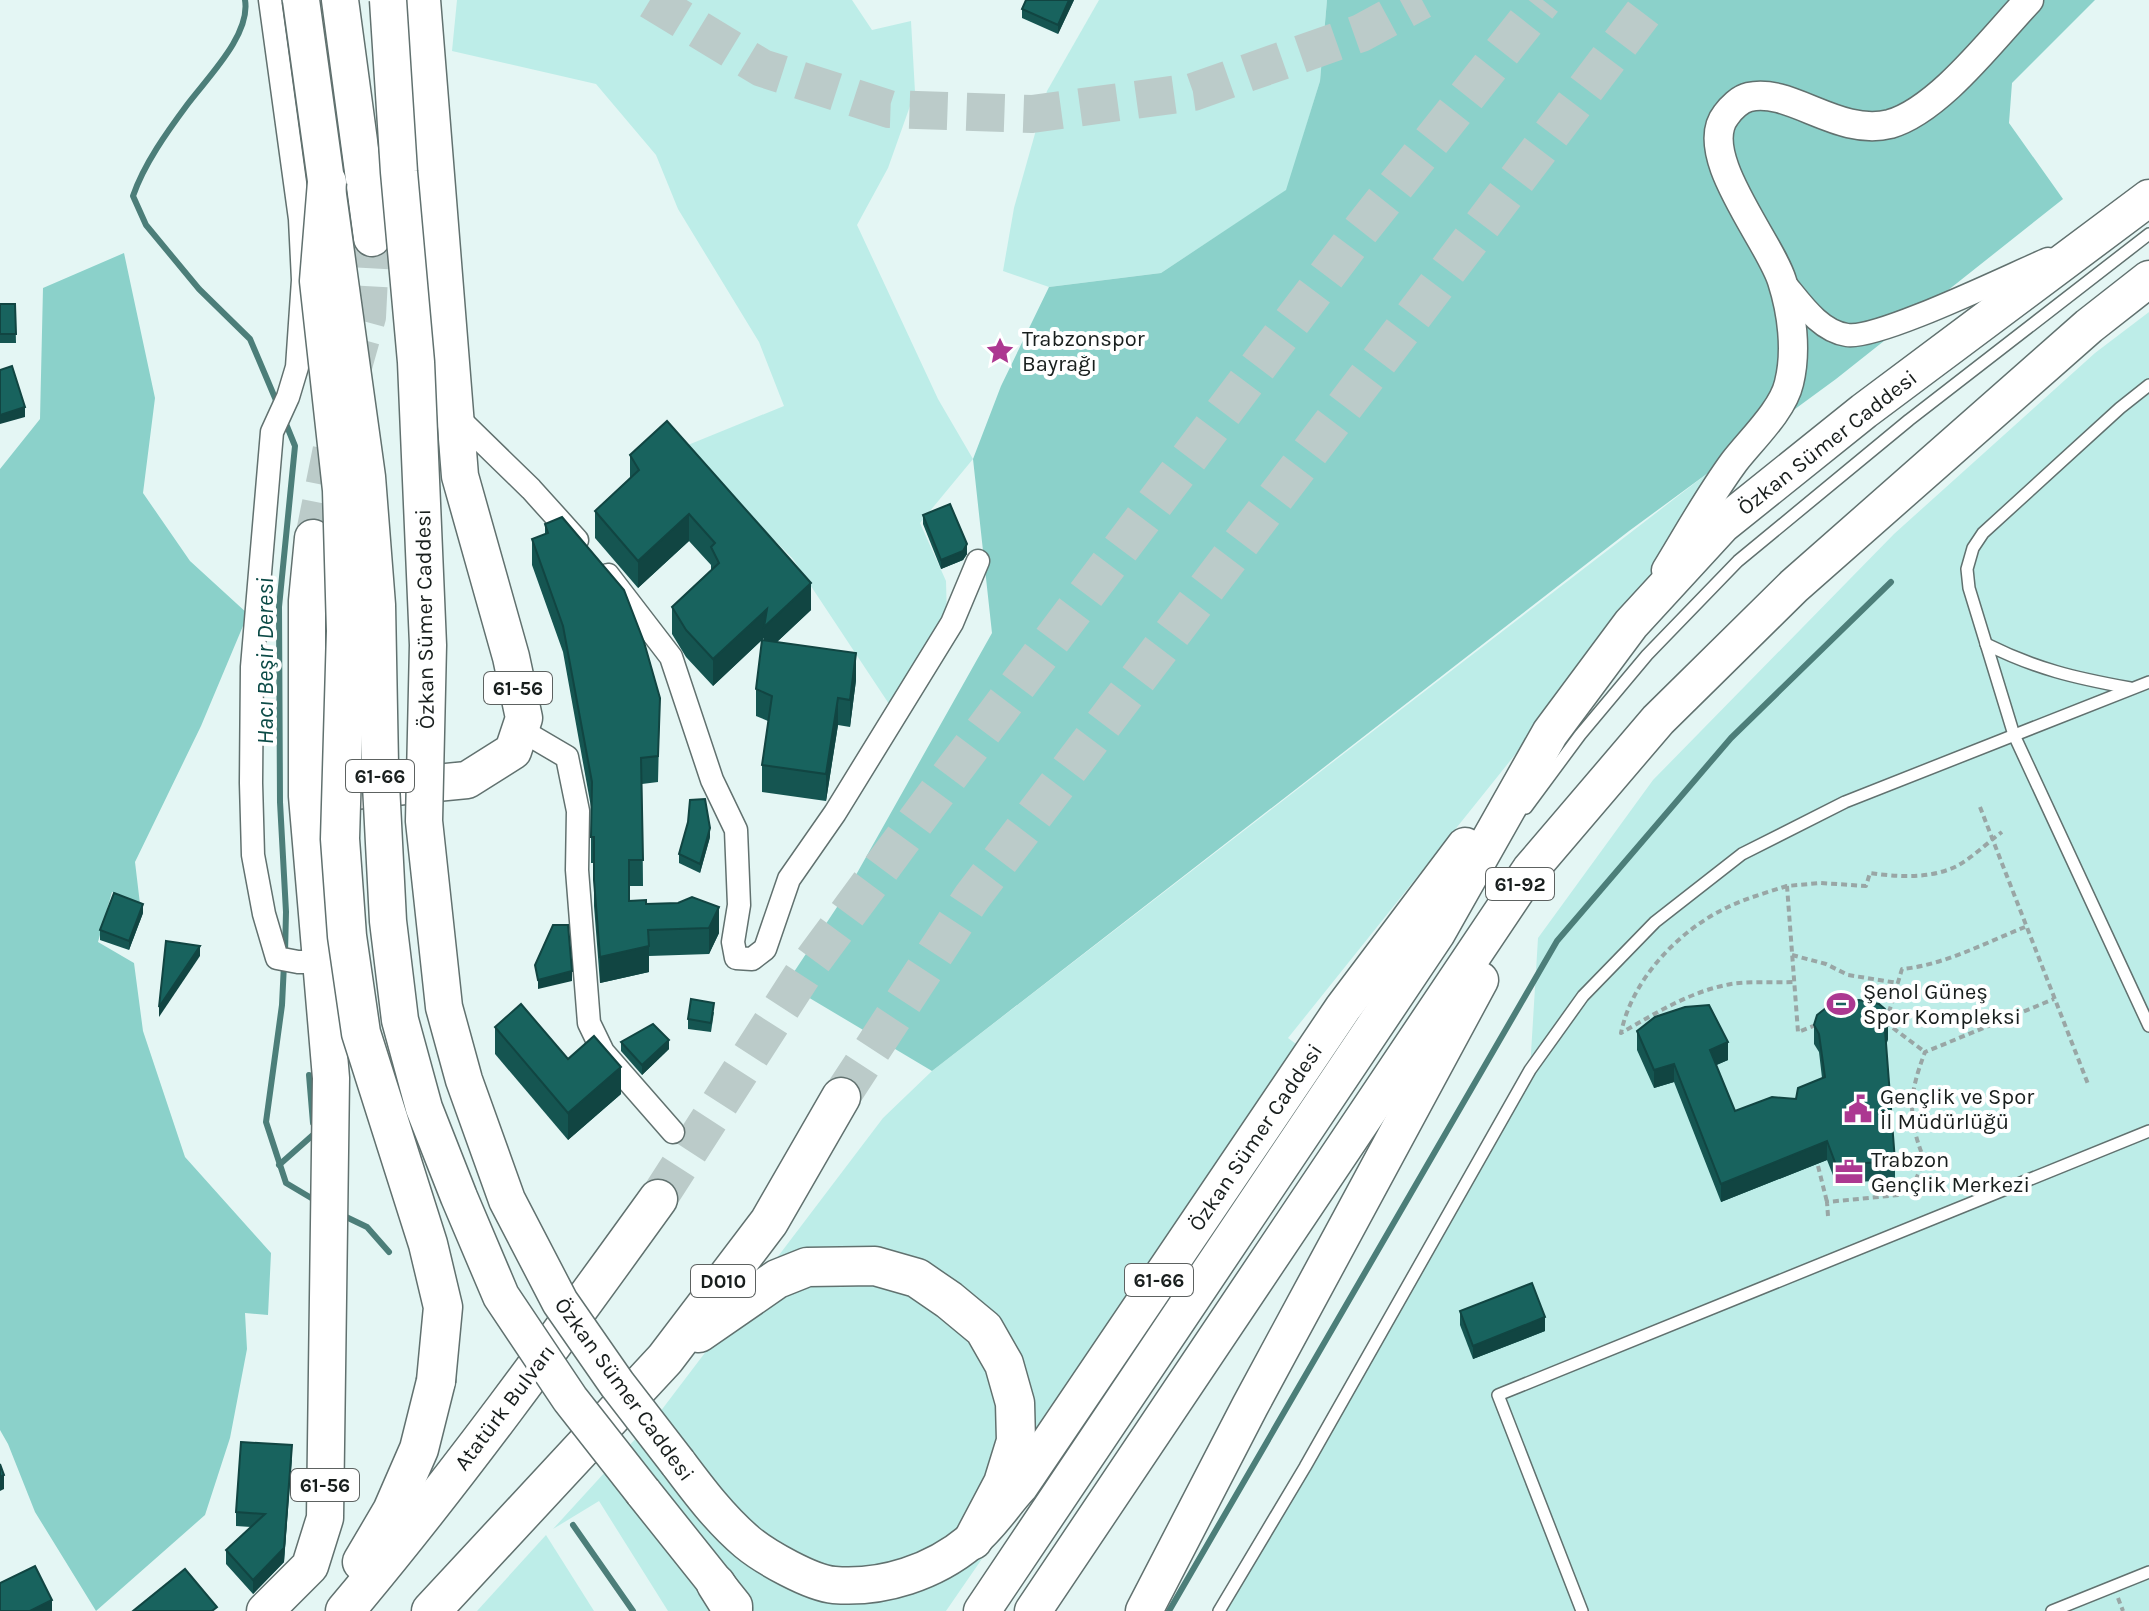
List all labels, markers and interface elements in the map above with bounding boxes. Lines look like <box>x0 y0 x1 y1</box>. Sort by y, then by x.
place label: Trabzonspor Bayrağı <box>1022 326 1145 377</box>
place icon: Trabzonspor Bayrağı <box>985 336 1015 366</box>
street label: Özkan Sümer Caddesi <box>1733 365 1922 521</box>
street label: Özkan Sümer Caddesi <box>410 509 440 729</box>
water label: Hacı Beşir Deresi <box>251 577 279 745</box>
road number: 61-56 <box>484 672 552 704</box>
road number: 61-66 <box>346 760 414 792</box>
road number: 61-92 <box>1486 868 1554 900</box>
place label: Şenol Güneş Spor Kompleksi <box>1863 979 2021 1030</box>
sports icon: Şenol Güneş Spor Kompleksi <box>1826 989 1856 1019</box>
street label: Özkan Sümer Caddesi <box>1183 1039 1328 1236</box>
place label: Gençlik ve Spor İl Müdürlüğü <box>1880 1084 2034 1135</box>
public building icon: Gençlik ve Spor İl Müdürlüğü <box>1843 1094 1873 1124</box>
place label: Trabzon Gençlik Merkezi <box>1871 1147 2030 1198</box>
office icon: Trabzon Gençlik Merkezi <box>1834 1157 1864 1187</box>
road number: 61-66 <box>1125 1264 1193 1296</box>
road number: D010 <box>691 1265 755 1297</box>
street label: Özkan Sümer Caddesi <box>549 1293 699 1486</box>
street label: Atatürk Bulvarı <box>449 1339 561 1476</box>
road number: 61-56 <box>291 1469 359 1501</box>

